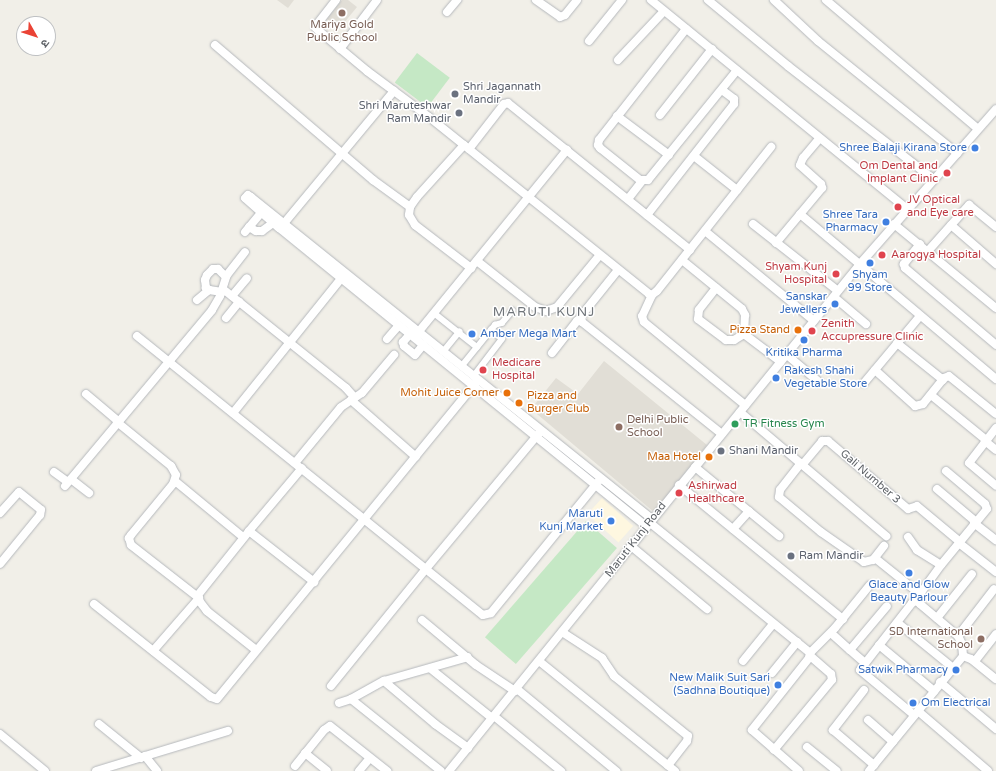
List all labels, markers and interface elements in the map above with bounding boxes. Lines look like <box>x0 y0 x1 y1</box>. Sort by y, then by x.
marker: Mariya Gold Public School <box>337 8 347 18</box>
north arrow <box>16 16 56 56</box>
place label: Mariya Gold Public School <box>307 19 377 45</box>
text: उ <box>38 37 52 50</box>
place label: Shri Jagannath Mandir <box>463 81 541 107</box>
marker: Shri Jagannath Mandir <box>450 89 460 99</box>
place label: Shri Maruteshwar Ram Mandir <box>359 100 451 126</box>
marker: Shri Maruteshwar Ram Mandir <box>454 108 464 118</box>
place label: Shree Balaji Kirana Store <box>839 141 967 155</box>
marker: Shree Balaji Kirana Store <box>970 143 980 153</box>
place label: Om Dental and Implant Clinic <box>860 160 938 186</box>
marker: Om Dental and Implant Clinic <box>941 167 953 179</box>
place label: JV Optical and Eye care <box>907 194 974 220</box>
marker: JV Optical and Eye care <box>892 201 904 213</box>
place label: Shree Tara Pharmacy <box>823 209 878 235</box>
marker: Shree Tara Pharmacy <box>881 217 891 227</box>
place label: Aarogya Hospital <box>891 248 981 262</box>
marker: Aarogya Hospital <box>876 249 888 261</box>
marker: Shyam 99 Store <box>865 258 875 268</box>
place label: Shyam Kunj Hospital <box>765 261 827 287</box>
marker: Shyam Kunj Hospital <box>830 268 842 280</box>
place label: Shyam 99 Store <box>848 269 892 295</box>
place label: Sanskar Jewellers <box>780 291 827 317</box>
marker: Sanskar Jewellers <box>830 299 840 309</box>
district label: MARUTI KUNJ <box>493 304 595 320</box>
place label: Zenith Accupressure Clinic <box>821 318 923 344</box>
place label: Pizza Stand <box>729 323 790 337</box>
marker: Pizza Stand <box>793 325 803 335</box>
marker: Zenith Accupressure Clinic <box>806 325 818 337</box>
place label: Amber Mega Mart <box>480 327 576 341</box>
marker: Amber Mega Mart <box>467 329 477 339</box>
marker: Kritika Pharma <box>799 335 809 345</box>
place label: Kritika Pharma <box>766 346 842 360</box>
place label: Medicare Hospital <box>492 357 541 383</box>
marker: Medicare Hospital <box>477 364 489 376</box>
place label: Rakesh Shahi Vegetable Store <box>784 365 867 391</box>
marker: Rakesh Shahi Vegetable Store <box>771 373 781 383</box>
place label: Mohit Juice Corner <box>400 386 499 400</box>
marker: Mohit Juice Corner <box>502 388 512 398</box>
place label: Pizza and Burger Club <box>527 390 590 416</box>
marker: Pizza and Burger Club <box>514 398 524 408</box>
place label: Delhi Public School <box>627 414 689 440</box>
place label: TR Fitness Gym <box>743 417 825 431</box>
marker: TR Fitness Gym <box>730 419 740 429</box>
marker: Delhi Public School <box>614 422 624 432</box>
place label: Shani Mandir <box>729 444 798 458</box>
marker: Shani Mandir <box>716 446 726 456</box>
street label: Gali Number 3 <box>837 447 903 507</box>
place label: Maa Hotel <box>647 450 701 464</box>
marker: Maa Hotel <box>704 452 714 462</box>
place label: Ashirwad Healthcare <box>688 480 745 506</box>
marker: Ashirwad Healthcare <box>673 487 685 499</box>
street label: Maruti Kunj Road <box>603 500 669 580</box>
place label: Maruti Kunj Market <box>539 508 603 534</box>
marker: Maruti Kunj Market <box>606 516 616 526</box>
place label: Ram Mandir <box>799 549 863 563</box>
marker: Ram Mandir <box>786 551 796 561</box>
marker: Glace and Glow Beauty Parlour <box>904 568 914 578</box>
place label: Glace and Glow Beauty Parlour <box>868 579 950 605</box>
place label: SD International School <box>889 626 973 652</box>
marker: SD International School <box>976 634 986 644</box>
place label: Satwik Pharmacy <box>858 663 948 677</box>
marker: Satwik Pharmacy <box>951 665 961 675</box>
place label: New Malik Suit Sari (Sadhna Boutique) <box>669 672 770 698</box>
marker: New Malik Suit Sari (Sadhna Boutique) <box>773 680 783 690</box>
place label: Om Electrical <box>921 696 991 710</box>
marker: Om Electrical <box>908 698 918 708</box>

